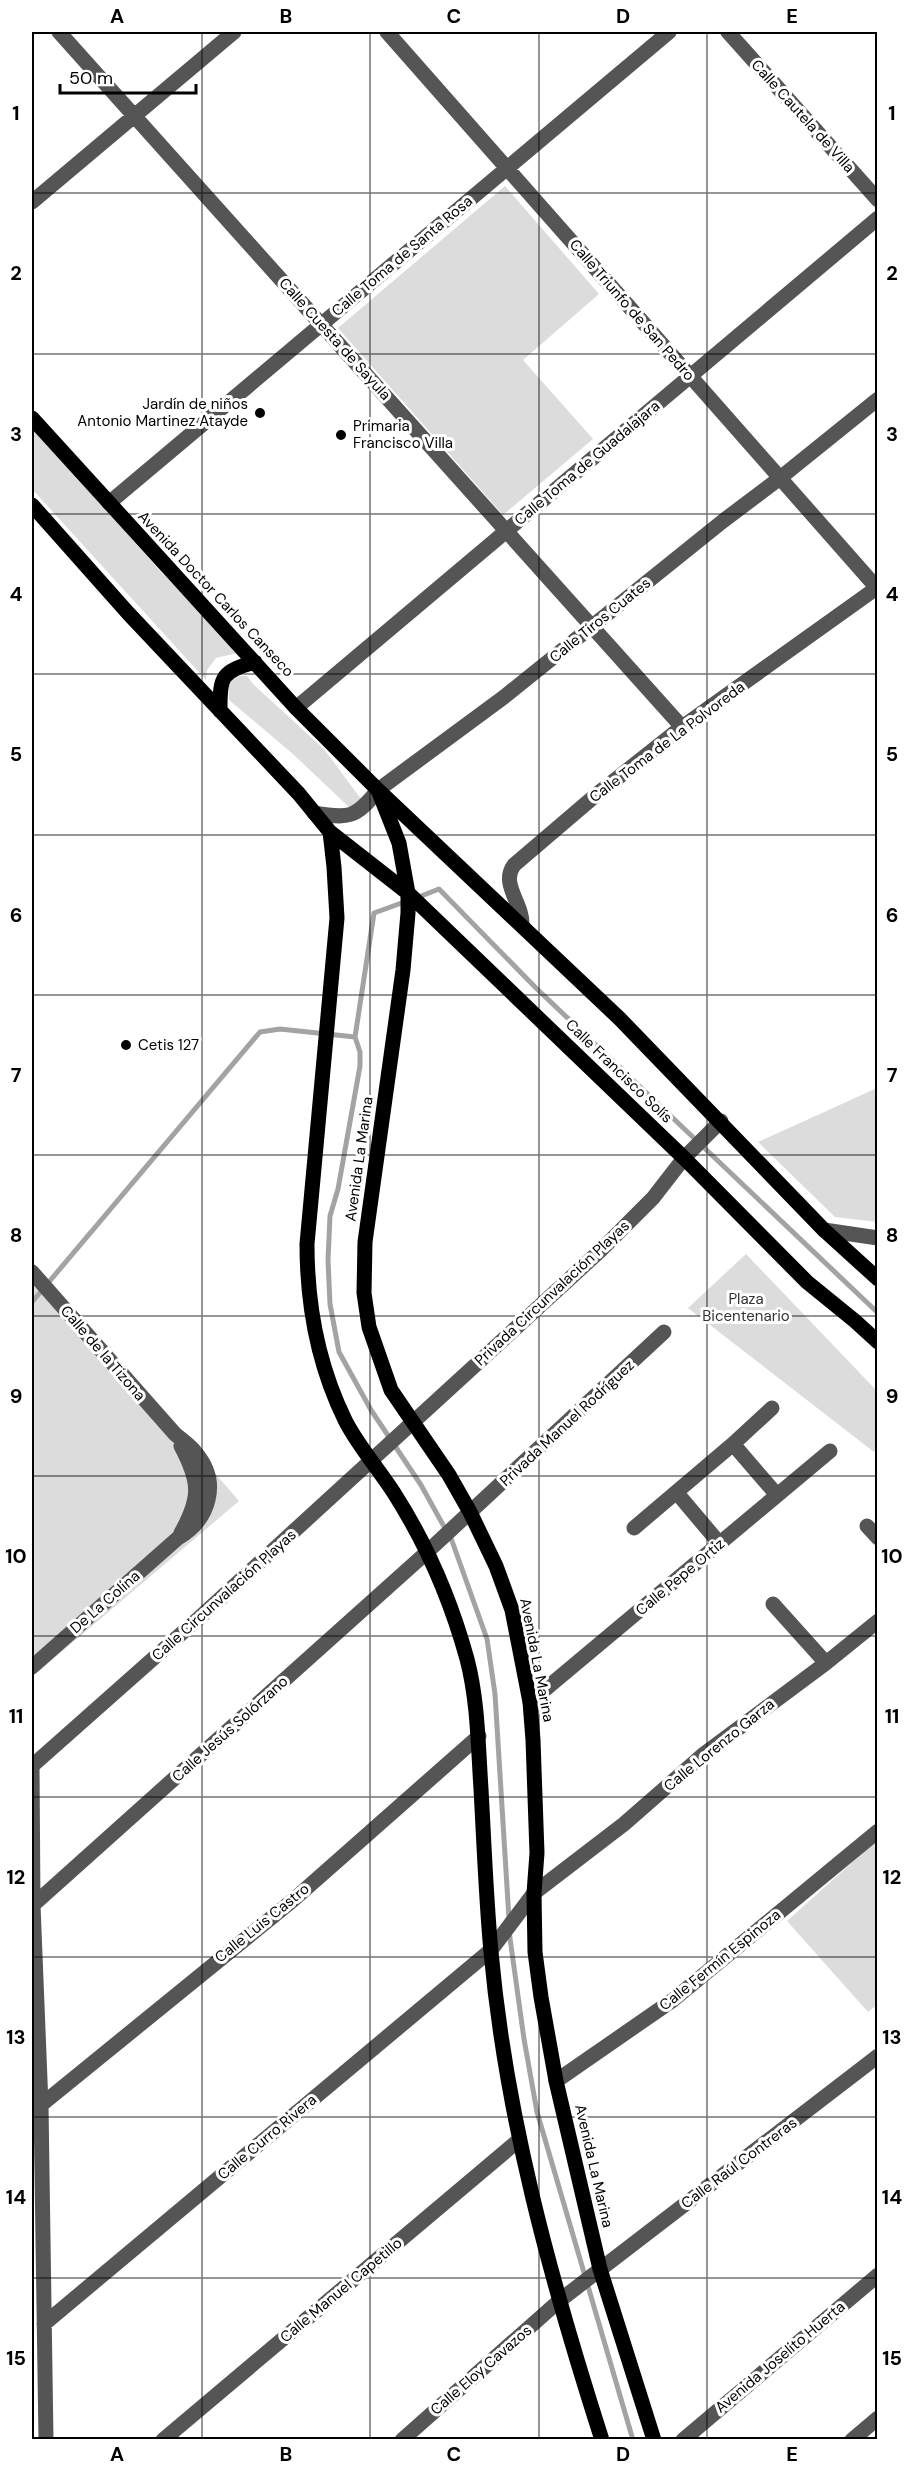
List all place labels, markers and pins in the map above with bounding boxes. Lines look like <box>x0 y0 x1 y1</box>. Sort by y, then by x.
place label: Jardín de niños Antonio Martinez Atayde <box>77 394 248 431</box>
marker: Jardín de niños Antonio Martinez Atayde <box>253 406 267 420</box>
place label: Primaria Francisco Villa <box>353 416 453 453</box>
marker: Primaria Francisco Villa <box>334 428 348 442</box>
place label: Cetis 127 <box>138 1035 199 1055</box>
marker: Cetis 127 <box>119 1038 133 1052</box>

